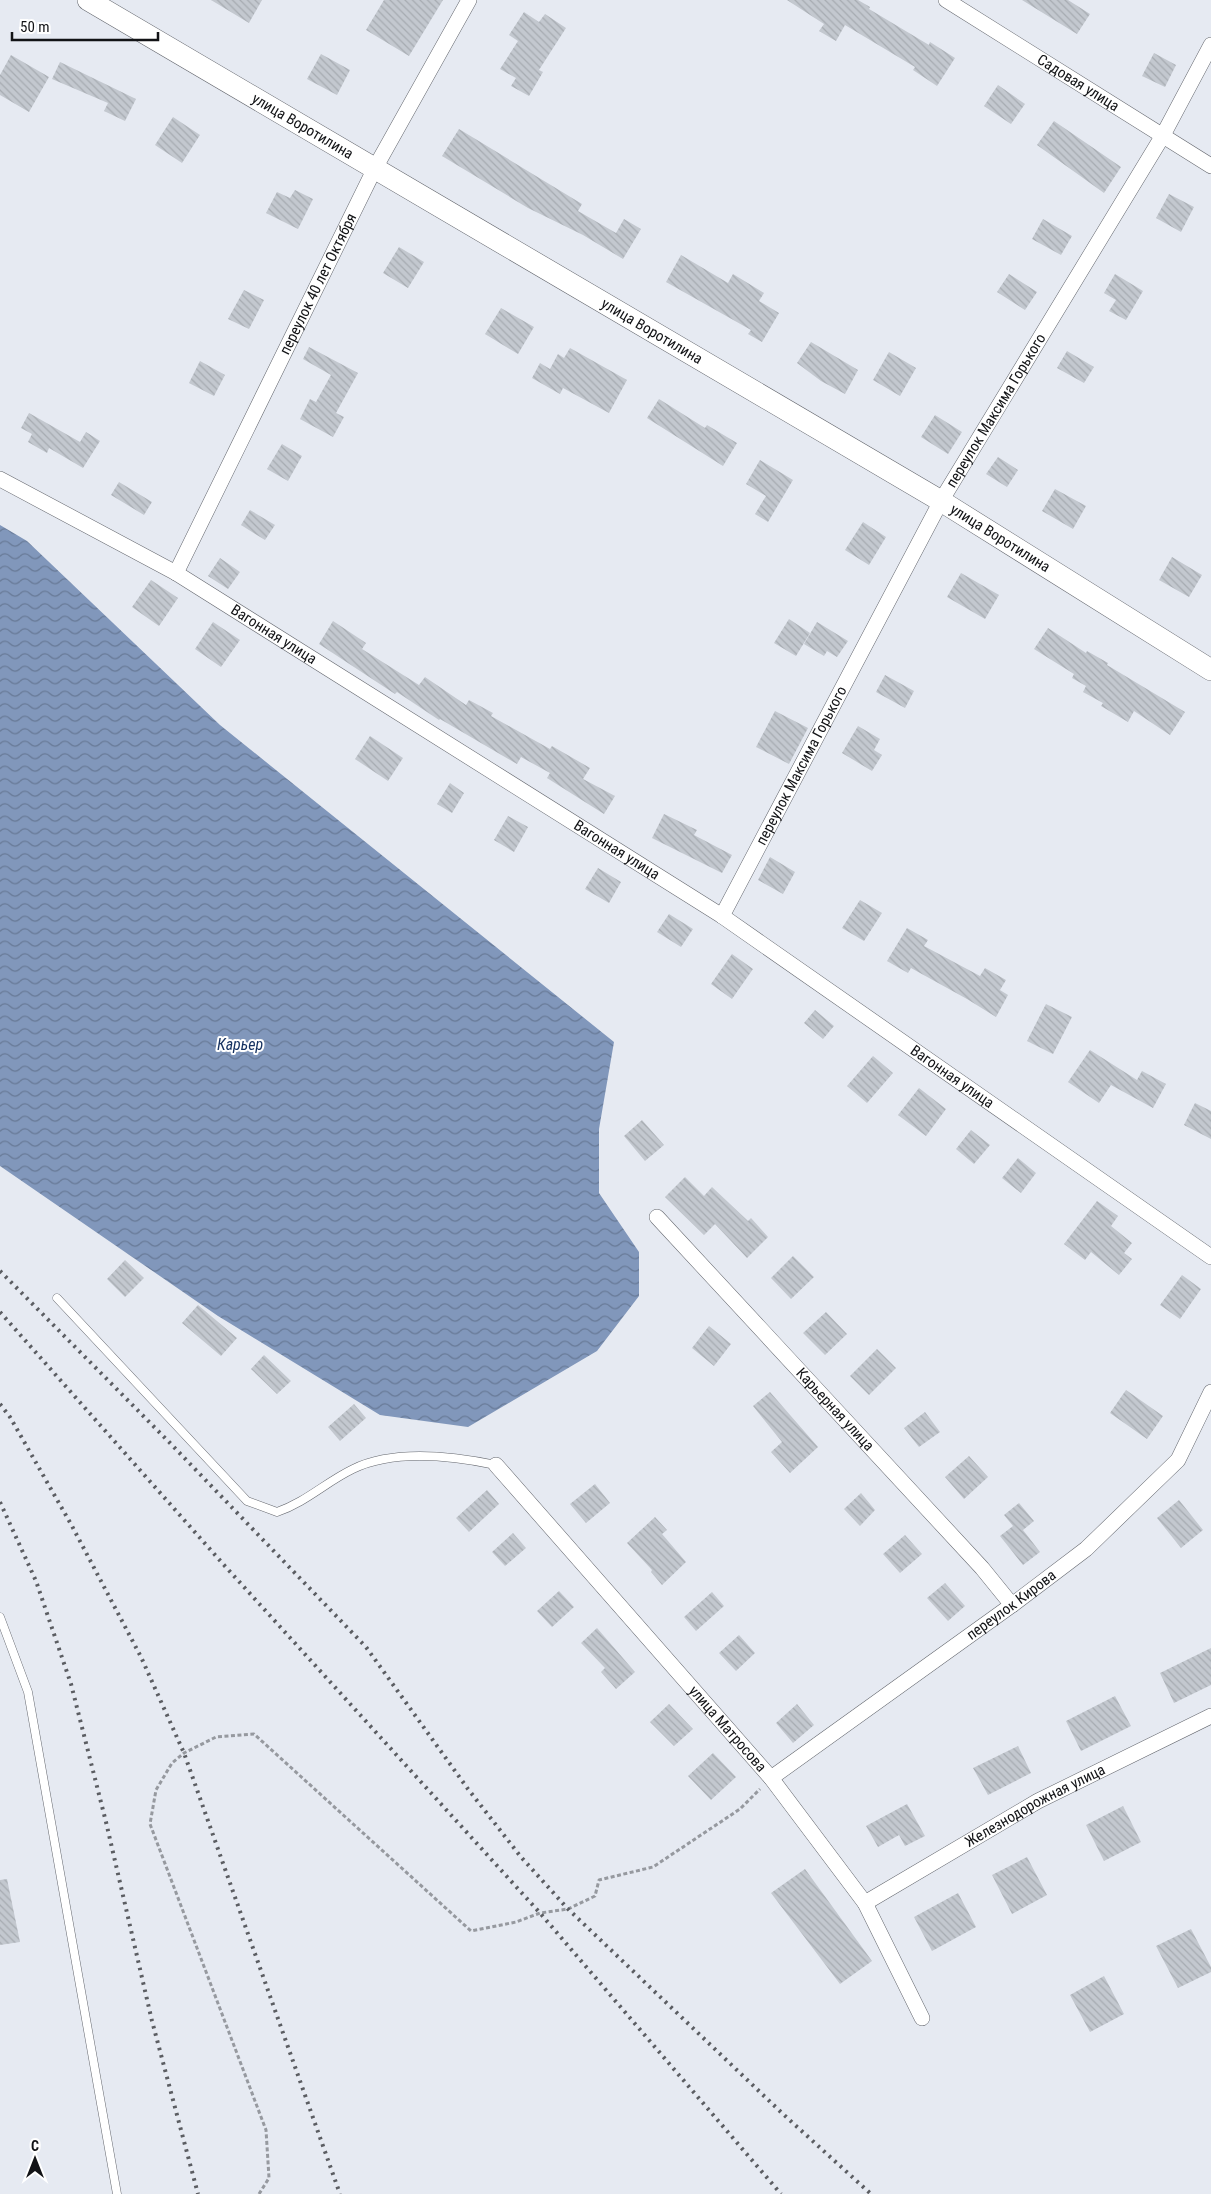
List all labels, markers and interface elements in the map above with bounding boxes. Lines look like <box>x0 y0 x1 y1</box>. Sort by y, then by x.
scale bar <box>12 10 159 42</box>
text: 50 m <box>20 18 50 36</box>
street label: Садовая улица <box>1034 50 1122 115</box>
street label: улица Воротилина <box>249 89 357 163</box>
street label: переулок 40 лет Октября <box>276 210 360 358</box>
street label: улица Воротилина <box>598 294 706 368</box>
street label: переулок Максима Горького <box>942 330 1050 491</box>
street label: улица Воротилина <box>947 500 1053 576</box>
street label: Вагонная улица <box>228 601 320 668</box>
street label: переулок Максима Горького <box>752 683 851 848</box>
street label: Вагонная улица <box>571 816 663 884</box>
water label: Карьер <box>217 1035 263 1054</box>
street label: Вагонная улица <box>907 1041 997 1112</box>
street label: Карьерная улица <box>792 1364 878 1454</box>
street label: переулок Кирова <box>963 1566 1059 1644</box>
street label: улица Матросова <box>685 1682 770 1775</box>
street label: Железнодорожная улица <box>962 1760 1108 1851</box>
north arrow <box>10 2134 60 2184</box>
text: С <box>31 2138 39 2154</box>

